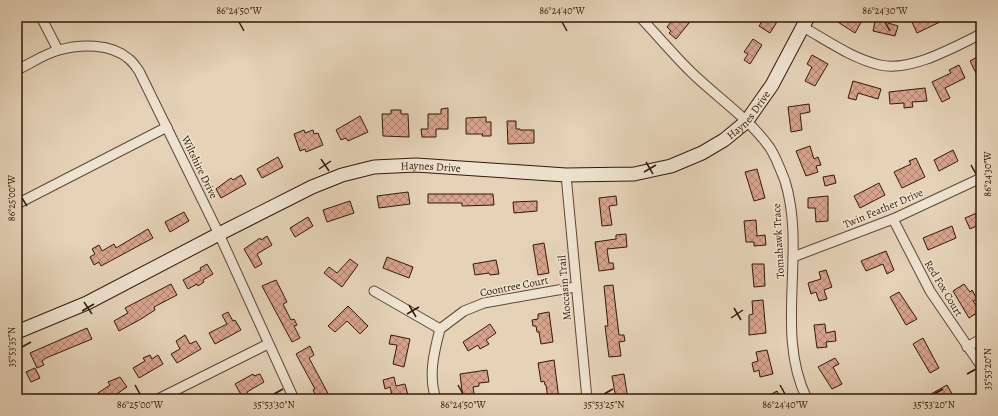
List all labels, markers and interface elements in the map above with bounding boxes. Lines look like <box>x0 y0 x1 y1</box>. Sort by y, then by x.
text: 86°24'50"W <box>216 4 262 17</box>
text: 86°24'40"W <box>539 4 586 17</box>
text: 86°24'30"W <box>862 4 908 17</box>
street label: Haynes Drive <box>724 88 774 143</box>
street label: Wiltshire Drive <box>177 132 221 201</box>
text: 86°24'30"W <box>981 151 994 197</box>
street label: Haynes Drive <box>400 158 461 176</box>
text: 86°25'00"W <box>5 174 18 221</box>
street label: Twin Feather Drive <box>841 185 925 232</box>
street label: Tomahawk Trace <box>769 203 788 279</box>
street label: Moccasin Trail <box>554 255 575 321</box>
street label: Red Fox Court <box>921 257 966 319</box>
street label: Coontree Court <box>479 272 550 300</box>
text: 35°53'35"N <box>5 327 18 367</box>
text: 35°53'20"N <box>981 348 994 390</box>
text: 86°25'00"W <box>117 398 164 411</box>
text: 35°53'30"N <box>253 398 295 411</box>
text: 86°24'50"W <box>440 398 486 411</box>
text: 35°53'25"N <box>584 398 624 411</box>
text: 86°24'40"W <box>762 398 809 411</box>
text: 35°53'20"N <box>913 398 955 411</box>

